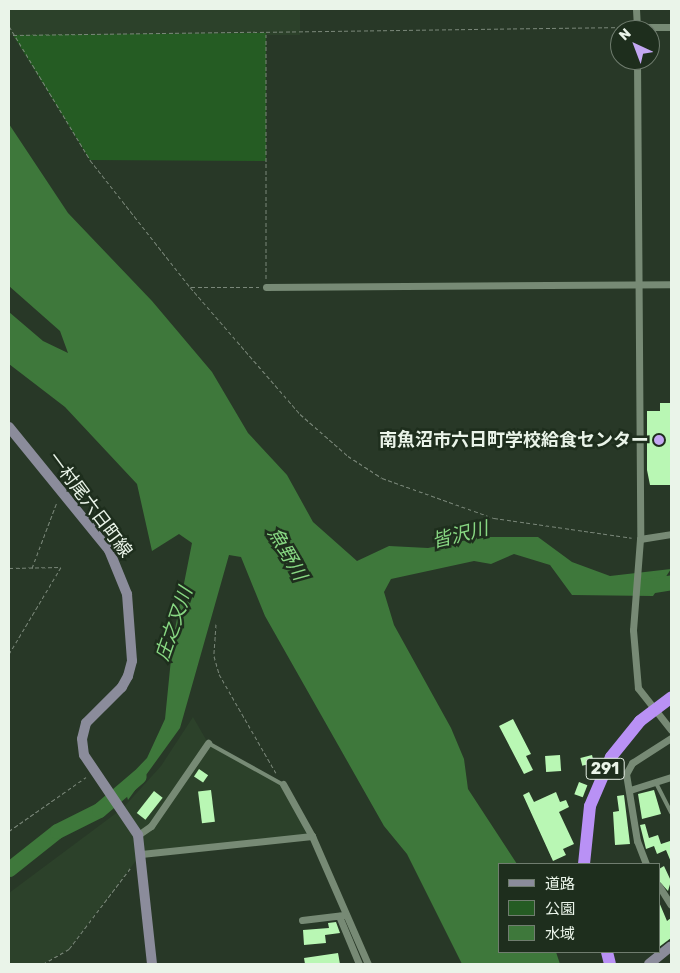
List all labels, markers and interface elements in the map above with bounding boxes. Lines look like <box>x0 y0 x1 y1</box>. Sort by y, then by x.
north arrow <box>610 20 660 70</box>
text: N <box>616 25 635 44</box>
place label: 南魚沼市六日町学校給食センター <box>379 429 649 451</box>
marker: 南魚沼市六日町学校給食センター <box>653 434 665 446</box>
street label: 一村尾六日町線 <box>43 448 137 562</box>
water label: 皆沢川 <box>430 517 490 553</box>
water label: 魚野川 <box>263 524 311 584</box>
water label: 庄之又川 <box>151 584 197 664</box>
road number: 291 <box>585 756 625 782</box>
legend <box>498 863 660 953</box>
text: 道路 <box>545 875 575 893</box>
text: 公園 <box>545 900 575 918</box>
text: 水域 <box>545 925 575 943</box>

